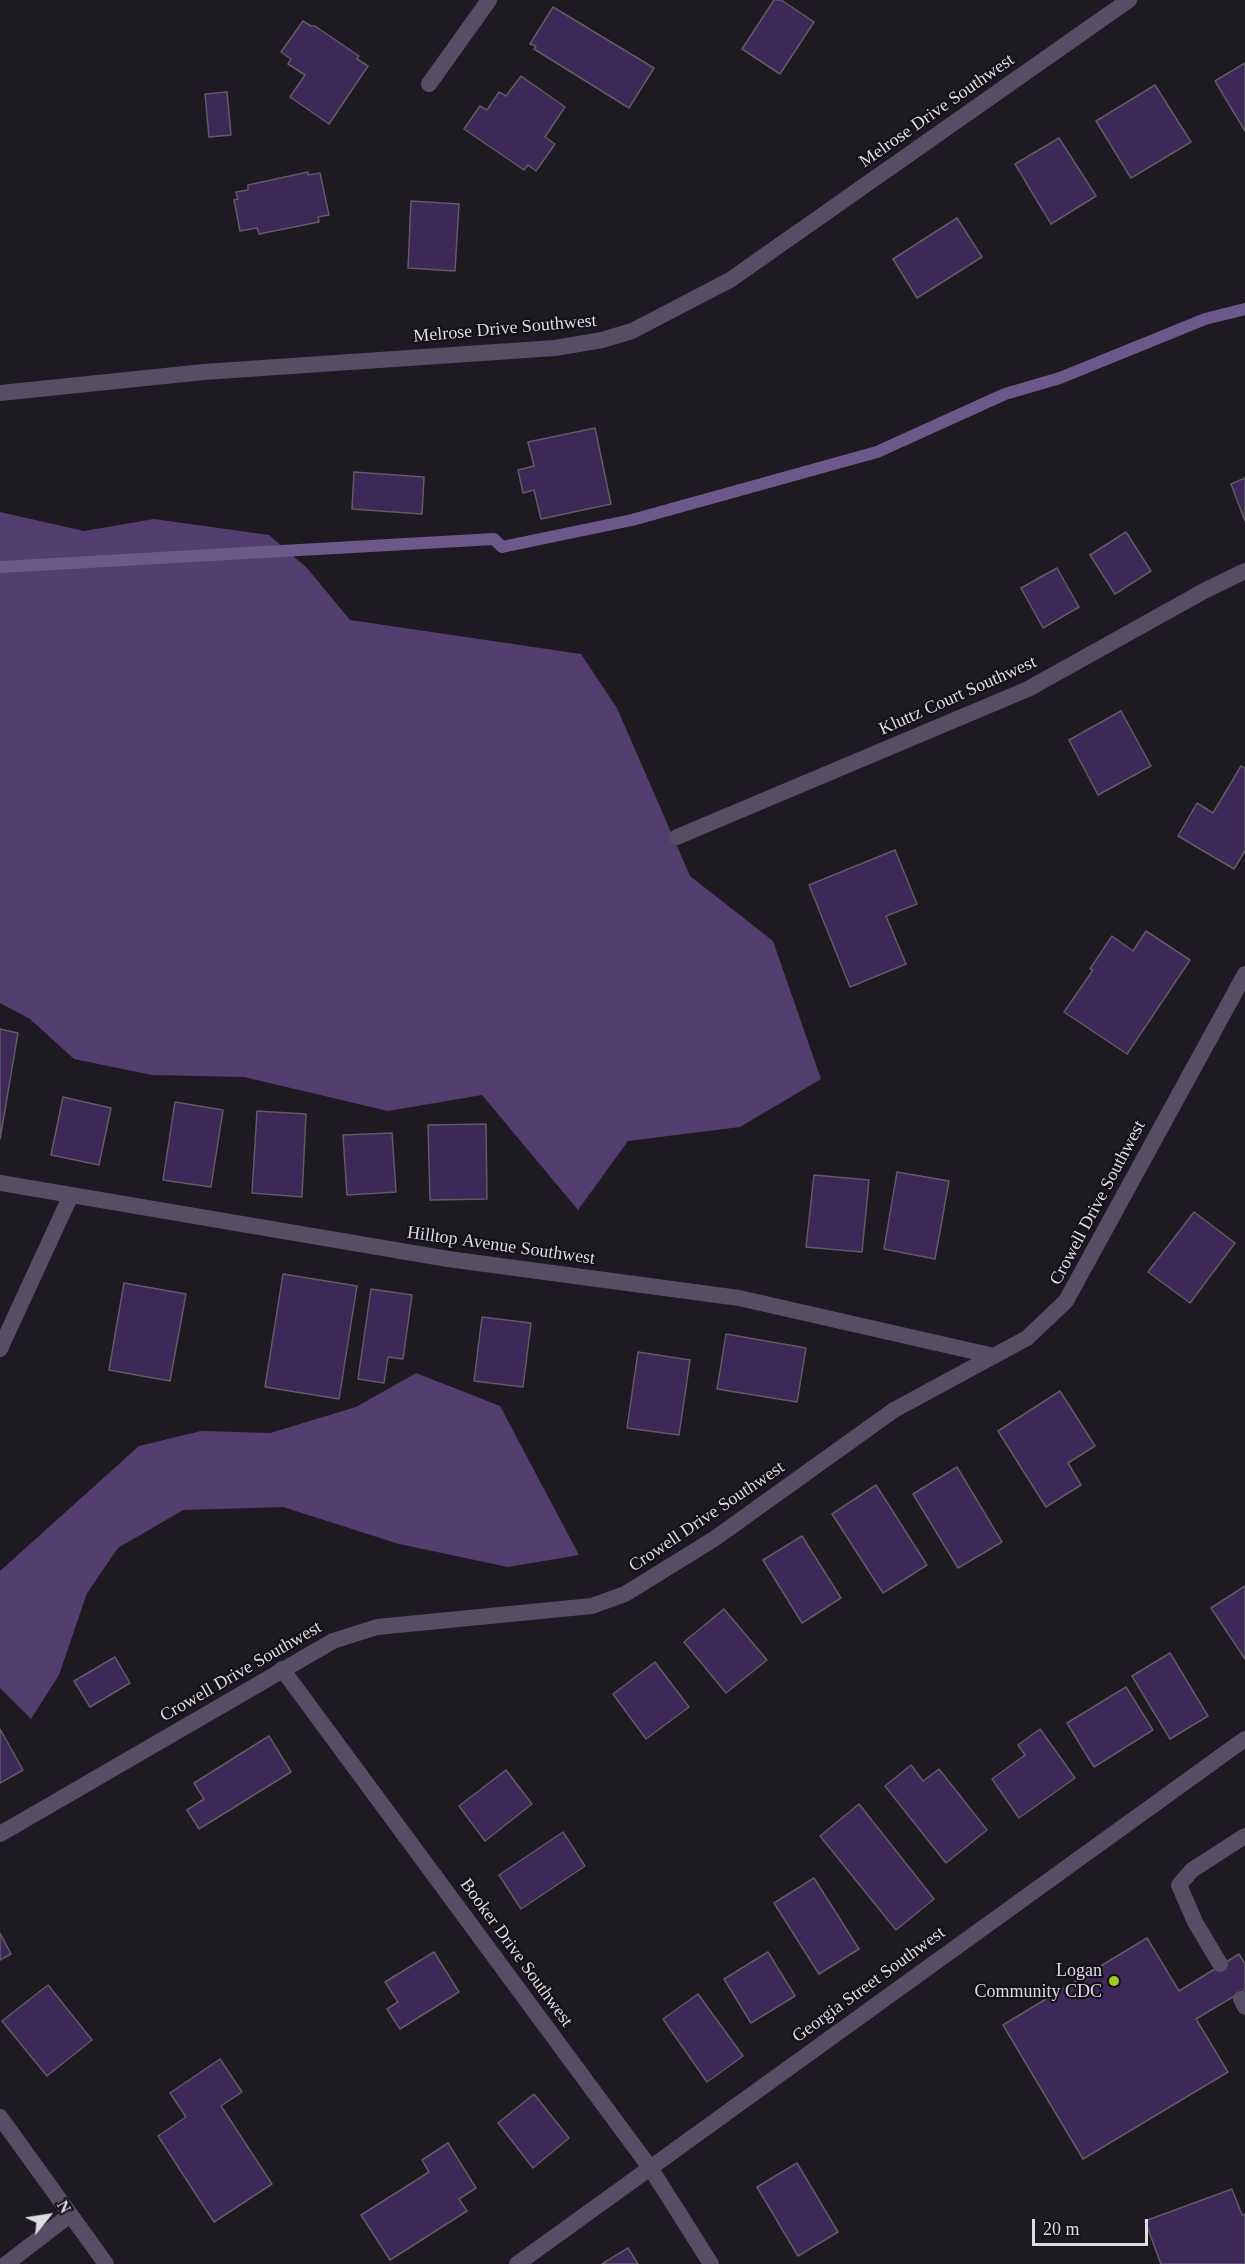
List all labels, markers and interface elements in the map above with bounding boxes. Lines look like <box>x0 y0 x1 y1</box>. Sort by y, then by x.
street label: Melrose Drive Southwest <box>855 49 1019 173</box>
street label: Melrose Drive Southwest <box>412 310 598 348</box>
street label: Kluttz Court Southwest <box>876 652 1040 740</box>
street label: Crowell Drive Southwest <box>1046 1117 1150 1289</box>
street label: Hilltop Avenue Southwest <box>406 1222 596 1270</box>
street label: Crowell Drive Southwest <box>625 1457 789 1577</box>
street label: Crowell Drive Southwest <box>156 1617 326 1727</box>
street label: Booker Drive Southwest <box>455 1875 577 2031</box>
street label: Georgia Street Southwest <box>788 1922 950 2048</box>
place label: Logan Community CDC <box>974 1960 1102 2002</box>
marker: Logan Community CDC <box>1107 1974 1121 1988</box>
north arrow <box>18 2186 78 2246</box>
text: N <box>54 2197 74 2216</box>
scale bar <box>1035 2207 1150 2245</box>
text: 20 m <box>1043 2219 1080 2239</box>

